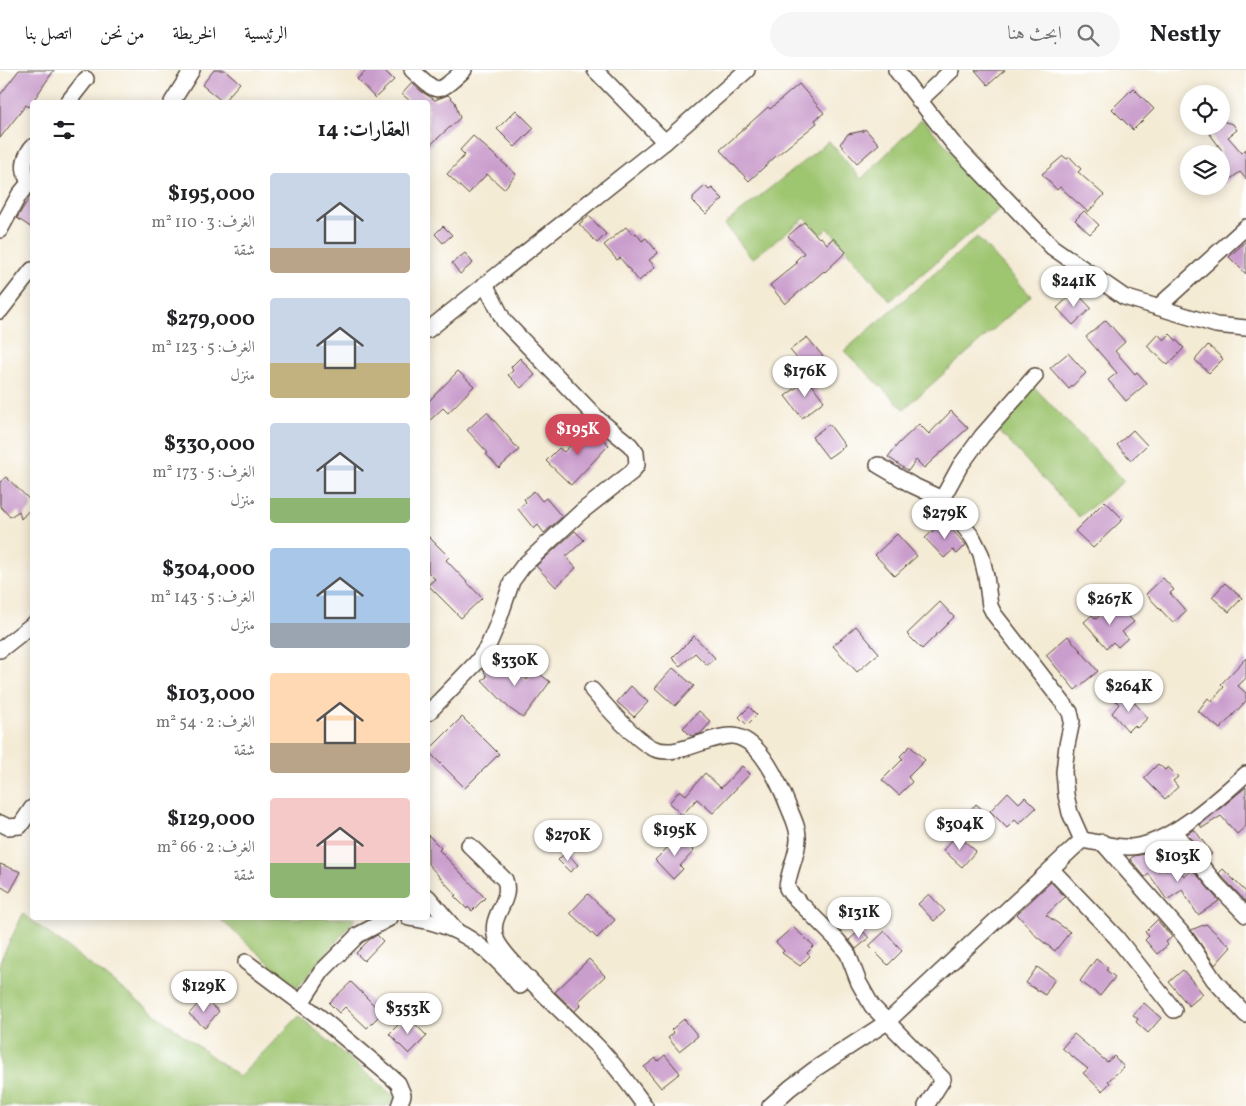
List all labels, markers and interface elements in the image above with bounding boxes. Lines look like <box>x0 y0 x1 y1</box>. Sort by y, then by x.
search box <box>770 12 1120 57</box>
text: Nestly <box>1150 18 1221 52</box>
text: ابحث هنا <box>1007 21 1062 47</box>
icon: search <box>1074 21 1102 49</box>
text: اتصل بنا <box>25 22 72 47</box>
text: من نحن <box>100 22 144 47</box>
text: الخريطة <box>172 22 216 47</box>
text: الرئيسية <box>244 22 287 47</box>
map controls <box>1180 85 1230 195</box>
button: locate <box>1180 85 1230 135</box>
icon: filters <box>50 116 78 144</box>
text: العقارات: 14 <box>318 116 410 145</box>
button: layers <box>1180 145 1230 195</box>
text: $195,000 <box>168 180 255 209</box>
icon: home <box>310 193 370 253</box>
text: الغرف: 3 · 110 m² <box>152 212 255 234</box>
text: شقة <box>234 240 255 262</box>
pin: $241K <box>1039 266 1109 308</box>
text: $241K <box>1052 271 1096 293</box>
text: $279,000 <box>166 305 255 334</box>
icon: home <box>310 318 370 378</box>
text: الغرف: 5 · 123 m² <box>152 337 255 359</box>
pin: $176K <box>770 356 840 398</box>
text: $176K <box>783 361 827 383</box>
text: منزل <box>230 365 255 387</box>
pin: $195K <box>543 414 613 456</box>
text: $195K <box>556 419 600 441</box>
text: $330,000 <box>164 430 255 459</box>
icon: home <box>310 443 370 503</box>
text: الغرف: 5 · 173 m² <box>152 462 255 484</box>
text: منزل <box>230 490 255 512</box>
pin: $279K <box>910 498 980 540</box>
text: $279K <box>923 503 967 525</box>
text: $304,000 <box>162 555 255 584</box>
icon: home <box>310 568 370 628</box>
pin: $267K <box>1075 584 1145 626</box>
text: الغرف: 5 · 143 m² <box>151 587 255 609</box>
text: $267K <box>1087 589 1133 611</box>
text: منزل <box>230 615 255 637</box>
pin: $330K <box>480 644 550 687</box>
text: $330K <box>492 650 538 672</box>
pin: $264K <box>1094 670 1164 713</box>
text: $264K <box>1105 676 1153 698</box>
text: $103,000 <box>166 680 255 709</box>
icon: home <box>310 693 370 753</box>
text: الغرف: 2 · 54 m² <box>156 712 255 734</box>
text: شقة <box>234 740 255 762</box>
text: $129,000 <box>167 805 255 834</box>
pin: $304K <box>925 808 995 851</box>
pin: $195K <box>640 814 710 857</box>
text: $304K <box>936 814 984 836</box>
icon: home <box>310 818 370 878</box>
pin: $270K <box>533 820 603 862</box>
text: $195K <box>653 820 697 842</box>
text: $270K <box>545 825 591 847</box>
text: الغرف: 2 · 66 m² <box>157 837 255 859</box>
pin: $103K <box>1143 840 1213 883</box>
text: $103K <box>1156 846 1200 868</box>
text: شقة <box>234 865 255 887</box>
pin: $131K <box>824 896 894 939</box>
text: $131K <box>838 902 880 924</box>
pin: $129K <box>169 970 239 1013</box>
text: $129K <box>182 976 226 998</box>
pin: $353K <box>373 992 443 1035</box>
text: $353K <box>386 998 430 1020</box>

